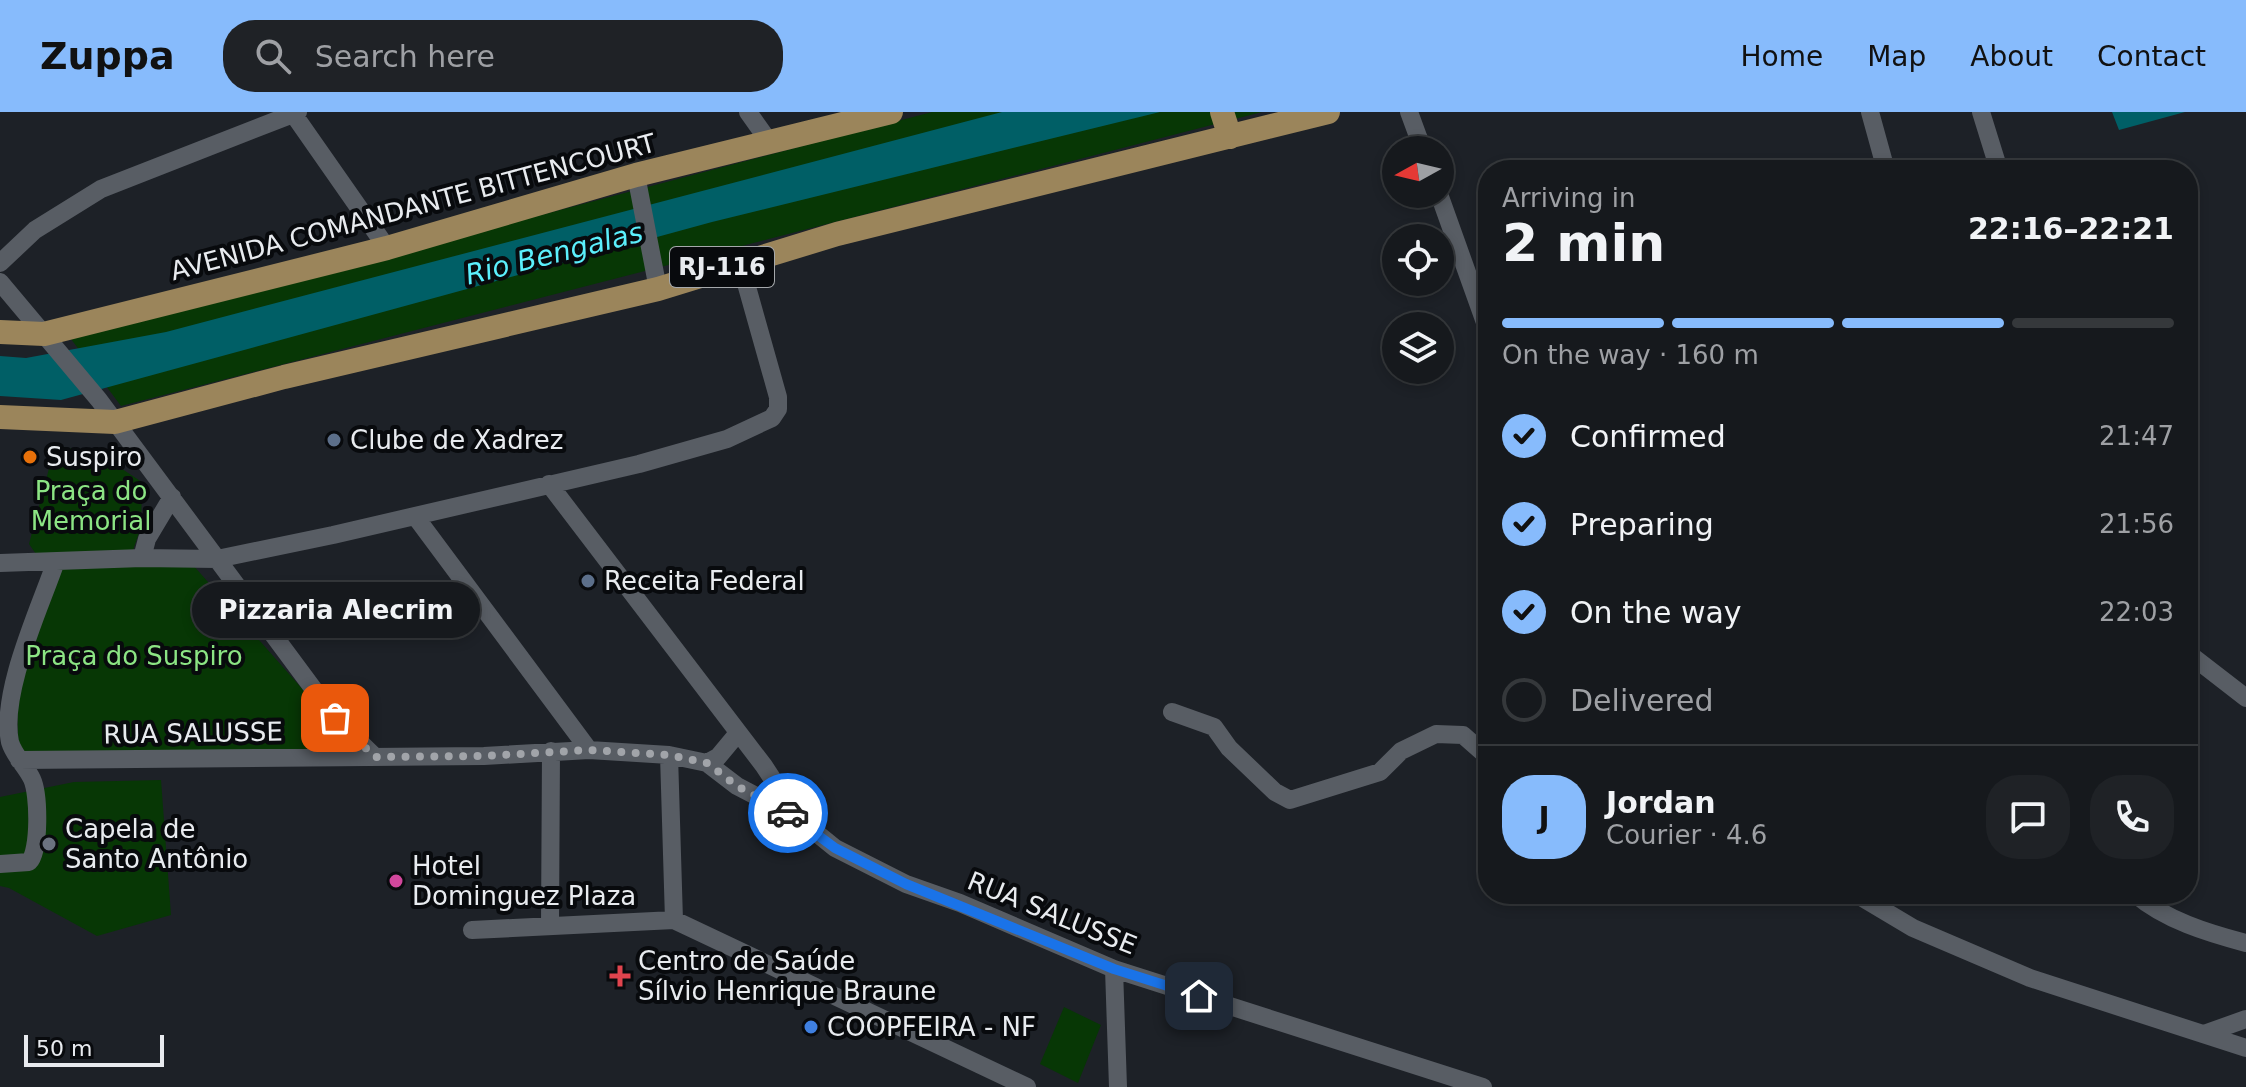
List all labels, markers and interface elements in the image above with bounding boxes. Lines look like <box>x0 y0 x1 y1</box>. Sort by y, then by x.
search box <box>223 20 783 92</box>
text: Zuppa <box>40 34 175 78</box>
icon: search <box>251 34 295 78</box>
text: Search here <box>315 39 495 74</box>
text: Home <box>1740 40 1823 73</box>
text: Map <box>1867 40 1926 73</box>
text: About <box>1970 40 2053 73</box>
text: Contact <box>2097 40 2206 73</box>
street label: AVENIDA COMANDANTE BITTENCOURT <box>167 128 659 286</box>
north arrow <box>1382 136 1454 208</box>
map controls <box>1382 136 1454 384</box>
text: Arriving in <box>1502 183 1636 213</box>
text: 22:16–22:21 <box>1968 211 2174 246</box>
text: 2 min <box>1502 213 1665 273</box>
water label: Rio Bengalas <box>462 215 646 291</box>
button: locate <box>1382 224 1454 296</box>
road number: RJ-116 <box>670 247 774 287</box>
button: layers <box>1382 312 1454 384</box>
text: On the way · 160 m <box>1502 340 1759 370</box>
icon: check <box>1502 414 1546 458</box>
text: Confirmed <box>1570 419 1726 454</box>
text: 21:47 <box>2099 421 2174 451</box>
place label: Clube de Xadrez <box>350 425 563 455</box>
marker: Clube de Xadrez <box>325 431 343 449</box>
place label: Suspiro <box>46 442 142 472</box>
marker: Suspiro <box>21 448 39 466</box>
park label: Praça do Memorial <box>31 476 151 536</box>
icon: check <box>1502 502 1546 546</box>
text: Preparing <box>1570 507 1714 542</box>
text: 21:56 <box>2099 509 2174 539</box>
place label: Receita Federal <box>604 566 805 596</box>
marker: Receita Federal <box>579 572 597 590</box>
callout: Pizzaria Alecrim <box>191 582 479 638</box>
icon: check <box>1502 590 1546 634</box>
text: Pizzaria Alecrim <box>218 595 454 625</box>
text: On the way <box>1570 595 1742 630</box>
text: 22:03 <box>2099 597 2174 627</box>
park label: Praça do Suspiro <box>25 641 243 671</box>
text: Delivered <box>1570 683 1714 718</box>
pin <box>301 684 369 752</box>
icon: bag <box>313 696 357 740</box>
street label: RUA SALUSSE <box>103 716 283 750</box>
courier <box>748 773 828 853</box>
button: chat <box>1986 775 2070 859</box>
button: phone <box>2090 775 2174 859</box>
text: Jordan <box>1606 785 1716 820</box>
icon: car <box>766 791 810 835</box>
text: J <box>1538 800 1550 835</box>
place label: Capela de Santo Antônio <box>65 814 248 874</box>
text: Courier · 4.6 <box>1606 820 1767 850</box>
marker: Capela de Santo Antônio <box>40 835 58 853</box>
place label: Hotel Dominguez Plaza <box>412 851 636 911</box>
street label: RUA SALUSSE <box>963 865 1141 961</box>
marker: Hotel Dominguez Plaza <box>387 872 405 890</box>
place label: Centro de Saúde Sílvio Henrique Braune <box>638 946 936 1006</box>
pin <box>1165 962 1233 1030</box>
marker: Centro de Saúde Sílvio Henrique Braune <box>609 965 631 987</box>
icon: home <box>1177 974 1221 1018</box>
place label: COOPFEIRA - NF <box>827 1012 1036 1042</box>
marker: COOPFEIRA - NF <box>802 1018 820 1036</box>
scale bar <box>24 1031 164 1067</box>
text: 50 m <box>36 1036 92 1061</box>

